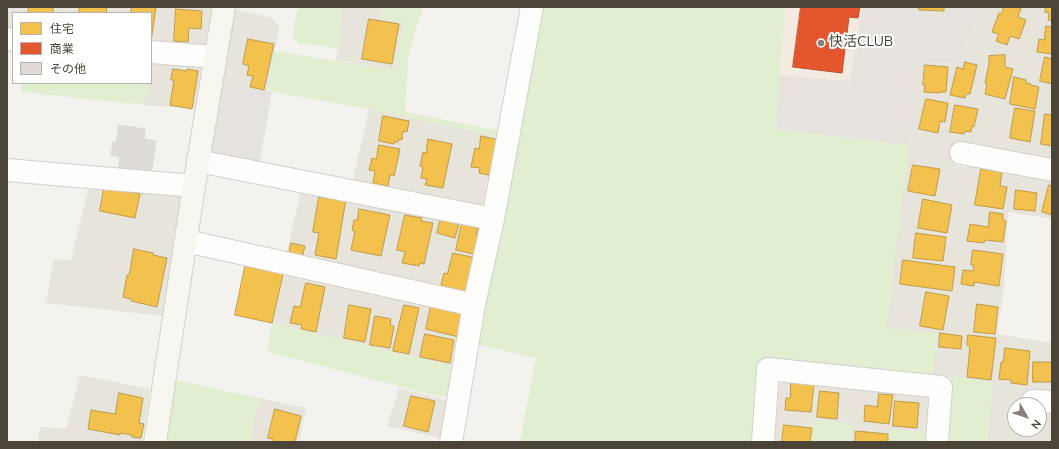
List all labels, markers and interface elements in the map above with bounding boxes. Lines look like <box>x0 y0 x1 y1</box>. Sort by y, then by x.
legend <box>12 12 152 84</box>
text: 住宅 <box>50 21 74 37</box>
place label: 快活CLUB <box>829 35 893 51</box>
marker: 快活CLUB <box>816 38 826 48</box>
text: 商業 <box>50 41 74 57</box>
text: その他 <box>50 61 86 77</box>
north arrow <box>1007 397 1047 437</box>
text: N <box>1028 416 1044 432</box>

